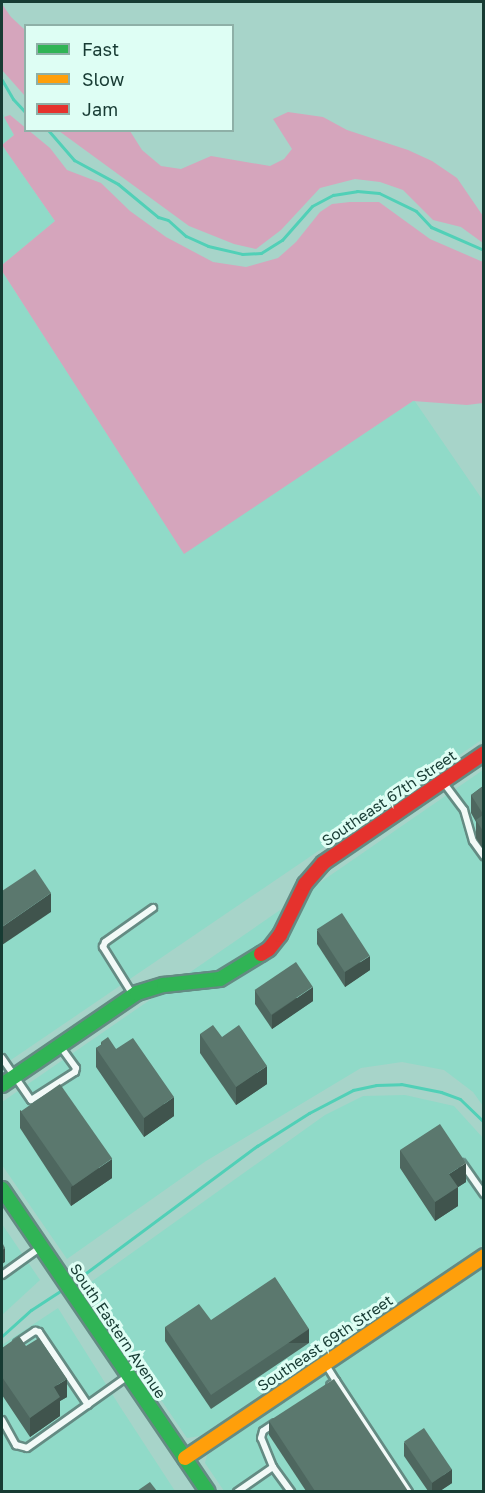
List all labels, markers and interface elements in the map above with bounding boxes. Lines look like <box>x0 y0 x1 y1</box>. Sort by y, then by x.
legend <box>24 24 234 132</box>
text: Fast <box>82 38 119 60</box>
text: Slow <box>82 68 124 90</box>
text: Jam <box>82 98 118 120</box>
street label: Southeast 67th Street <box>318 746 460 850</box>
street label: South Eastern Avenue <box>66 1260 170 1402</box>
street label: Southeast 69th Street <box>254 1291 396 1395</box>

